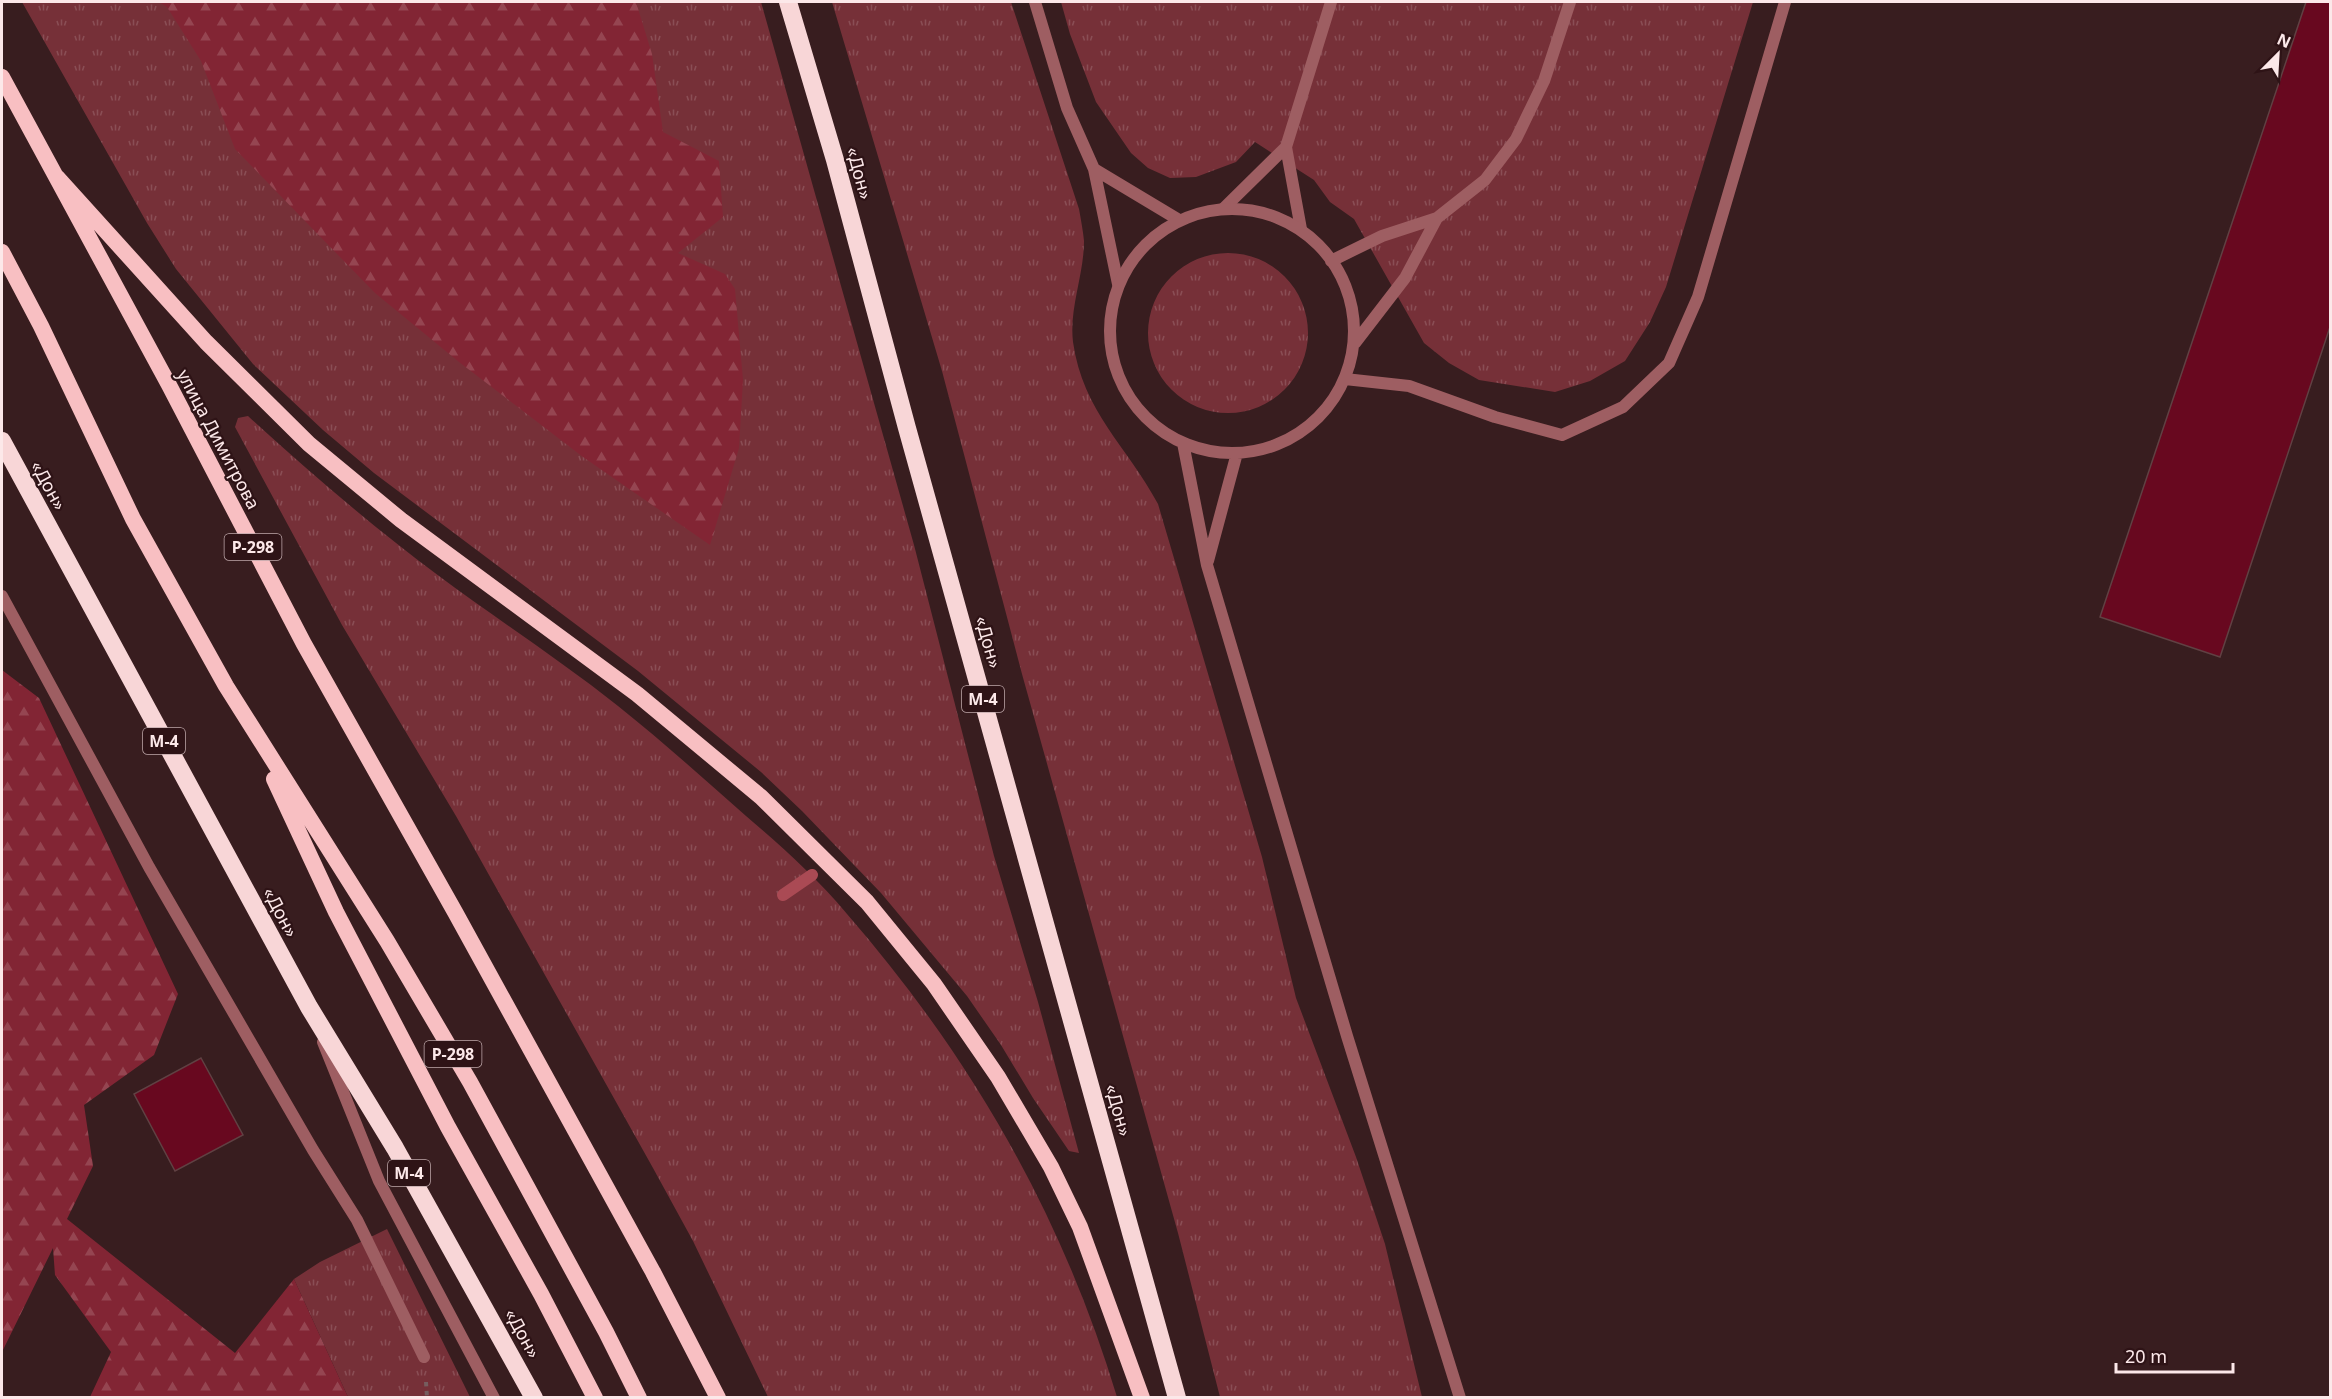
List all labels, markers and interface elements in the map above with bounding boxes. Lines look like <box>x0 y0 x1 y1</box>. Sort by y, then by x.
north arrow <box>2248 24 2308 84</box>
text: N <box>2274 28 2295 53</box>
street label: «Дон» <box>842 144 878 202</box>
street label: улица Димитрова <box>172 365 266 513</box>
street label: «Дон» <box>26 456 72 514</box>
road number: Р-298 <box>224 534 282 560</box>
street label: «Дон» <box>970 613 1008 671</box>
road number: М-4 <box>962 686 1004 712</box>
road number: М-4 <box>143 728 185 754</box>
street label: «Дон» <box>258 883 304 941</box>
road number: Р-298 <box>424 1041 482 1067</box>
street label: «Дон» <box>1100 1081 1138 1139</box>
road number: М-4 <box>388 1160 430 1186</box>
street label: «Дон» <box>500 1304 546 1362</box>
scale bar <box>2116 1336 2233 1374</box>
text: 20 m <box>2125 1344 2167 1368</box>

